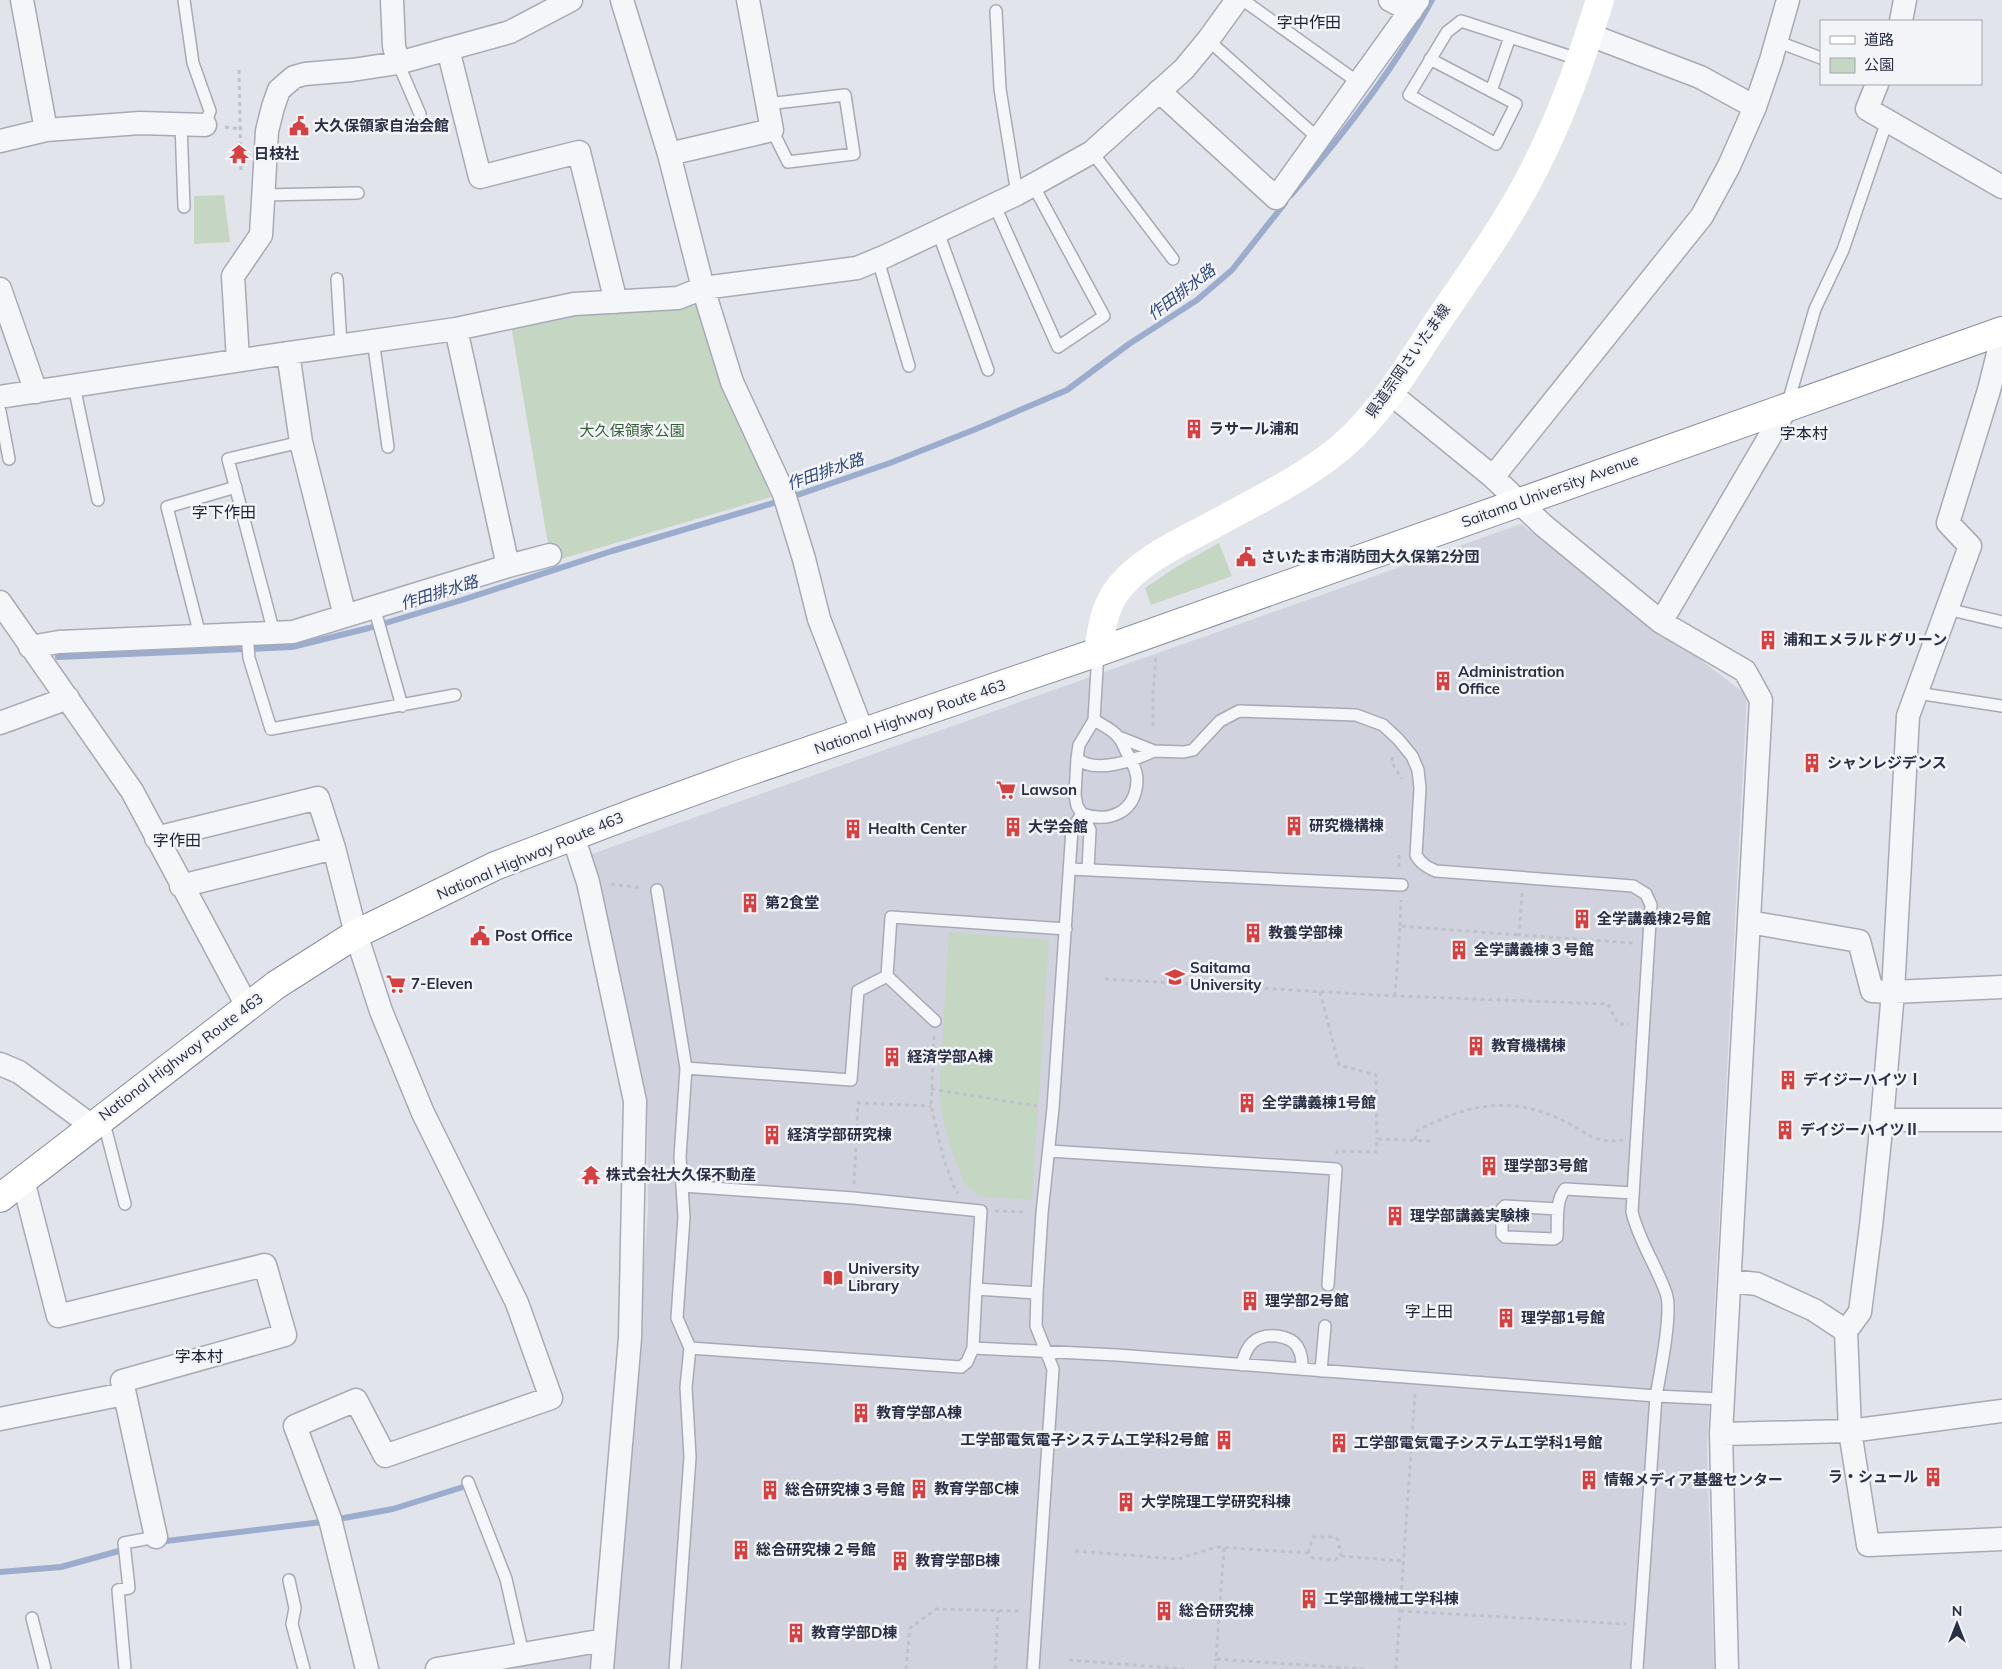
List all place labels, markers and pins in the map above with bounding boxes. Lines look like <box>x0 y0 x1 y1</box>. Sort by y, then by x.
public building icon: 大久保領家自治会館 <box>288 115 310 137</box>
place label: 大久保領家自治会館 <box>314 116 449 135</box>
temple icon: 日枝社 <box>228 143 250 165</box>
place label: 日枝社 <box>254 144 299 163</box>
building icon: ラサール浦和 <box>1183 418 1205 440</box>
place label: ラサール浦和 <box>1209 419 1299 438</box>
public building icon: さいたま市消防団大久保第2分団 <box>1235 546 1257 568</box>
place label: さいたま市消防団大久保第2分団 <box>1261 547 1480 566</box>
building icon: 浦和エメラルドグリーン <box>1757 629 1779 651</box>
place label: 浦和エメラルドグリーン <box>1783 630 1947 649</box>
place label: Administration Office <box>1458 662 1565 698</box>
building icon: Administration Office <box>1432 670 1454 692</box>
building icon: シャンレジデンス <box>1801 752 1823 774</box>
place label: シャンレジデンス <box>1827 753 1947 772</box>
supermarket icon: Lawson <box>995 779 1017 801</box>
place label: Lawson <box>1021 780 1077 799</box>
building icon: 研究機構棟 <box>1283 815 1305 837</box>
building icon: 大学会館 <box>1002 816 1024 838</box>
place label: 研究機構棟 <box>1309 816 1384 835</box>
place label: 大学会館 <box>1028 817 1088 836</box>
building icon: Health Center <box>842 818 864 840</box>
place label: Health Center <box>868 819 967 838</box>
building icon: 第2食堂 <box>739 892 761 914</box>
place label: 第2食堂 <box>765 893 819 912</box>
building icon: 全学講義棟2号館 <box>1571 908 1593 930</box>
place label: 全学講義棟2号館 <box>1597 909 1711 928</box>
building icon: 教養学部棟 <box>1242 922 1264 944</box>
place label: 教養学部棟 <box>1268 923 1343 942</box>
public building icon: Post Office <box>469 925 491 947</box>
place label: Post Office <box>495 926 573 945</box>
building icon: 全学講義棟３号館 <box>1448 939 1470 961</box>
place label: 全学講義棟３号館 <box>1474 940 1594 959</box>
place label: Saitama University <box>1190 958 1262 994</box>
school or university icon: Saitama University <box>1164 966 1186 988</box>
supermarket icon: 7-Eleven <box>385 973 407 995</box>
place label: 7-Eleven <box>411 974 473 993</box>
building icon: 教育機構棟 <box>1465 1035 1487 1057</box>
place label: 教育機構棟 <box>1491 1036 1566 1055</box>
building icon: 経済学部A棟 <box>881 1046 903 1068</box>
place label: 経済学部A棟 <box>907 1047 993 1066</box>
building icon: デイジーハイツⅠ <box>1777 1069 1799 1091</box>
place label: デイジーハイツⅠ <box>1803 1070 1922 1089</box>
building icon: 全学講義棟1号館 <box>1236 1092 1258 1114</box>
place label: 全学講義棟1号館 <box>1262 1093 1376 1112</box>
building icon: デイジーハイツⅡ <box>1774 1119 1796 1141</box>
place label: デイジーハイツⅡ <box>1800 1120 1919 1139</box>
building icon: 経済学部研究棟 <box>761 1124 783 1146</box>
place label: 経済学部研究棟 <box>787 1125 892 1144</box>
building icon: 理学部3号館 <box>1478 1155 1500 1177</box>
place label: 理学部3号館 <box>1504 1156 1588 1175</box>
temple icon: 株式会社大久保不動産 <box>580 1164 602 1186</box>
place label: 株式会社大久保不動産 <box>606 1165 756 1184</box>
building icon: 理学部講義実験棟 <box>1384 1205 1406 1227</box>
place label: 理学部講義実験棟 <box>1410 1206 1530 1225</box>
place label: University Library <box>848 1259 920 1295</box>
library icon: University Library <box>822 1267 844 1289</box>
building icon: 理学部2号館 <box>1239 1290 1261 1312</box>
place label: 理学部2号館 <box>1265 1291 1349 1310</box>
building icon: 理学部1号館 <box>1495 1307 1517 1329</box>
place label: 理学部1号館 <box>1521 1308 1605 1327</box>
building icon: 教育学部A棟 <box>850 1402 872 1424</box>
place label: 教育学部A棟 <box>876 1403 962 1422</box>
building icon: 工学部電気電子システム工学科2号館 <box>1213 1429 1235 1451</box>
place label: 工学部電気電子システム工学科2号館 <box>960 1430 1209 1449</box>
building icon: 工学部電気電子システム工学科1号館 <box>1328 1432 1350 1454</box>
place label: 工学部電気電子システム工学科1号館 <box>1354 1433 1603 1452</box>
building icon: ラ・シュール <box>1922 1466 1944 1488</box>
place label: ラ・シュール <box>1828 1467 1918 1486</box>
building icon: 情報メディア基盤センター <box>1578 1469 1600 1491</box>
place label: 情報メディア基盤センター <box>1604 1470 1783 1489</box>
building icon: 教育学部C棟 <box>908 1478 930 1500</box>
building icon: 総合研究棟３号館 <box>759 1479 781 1501</box>
place label: 教育学部C棟 <box>934 1479 1019 1498</box>
place label: 総合研究棟３号館 <box>785 1480 905 1499</box>
building icon: 大学院理工学研究科棟 <box>1115 1491 1137 1513</box>
place label: 大学院理工学研究科棟 <box>1141 1492 1291 1511</box>
building icon: 総合研究棟２号館 <box>730 1539 752 1561</box>
place label: 総合研究棟２号館 <box>756 1540 876 1559</box>
building icon: 教育学部B棟 <box>889 1550 911 1572</box>
place label: 教育学部B棟 <box>915 1551 1000 1570</box>
building icon: 工学部機械工学科棟 <box>1298 1588 1320 1610</box>
place label: 工学部機械工学科棟 <box>1324 1589 1459 1608</box>
building icon: 総合研究棟 <box>1153 1600 1175 1622</box>
place label: 総合研究棟 <box>1179 1601 1254 1620</box>
building icon: 教育学部D棟 <box>785 1622 807 1644</box>
place label: 教育学部D棟 <box>811 1623 897 1642</box>

